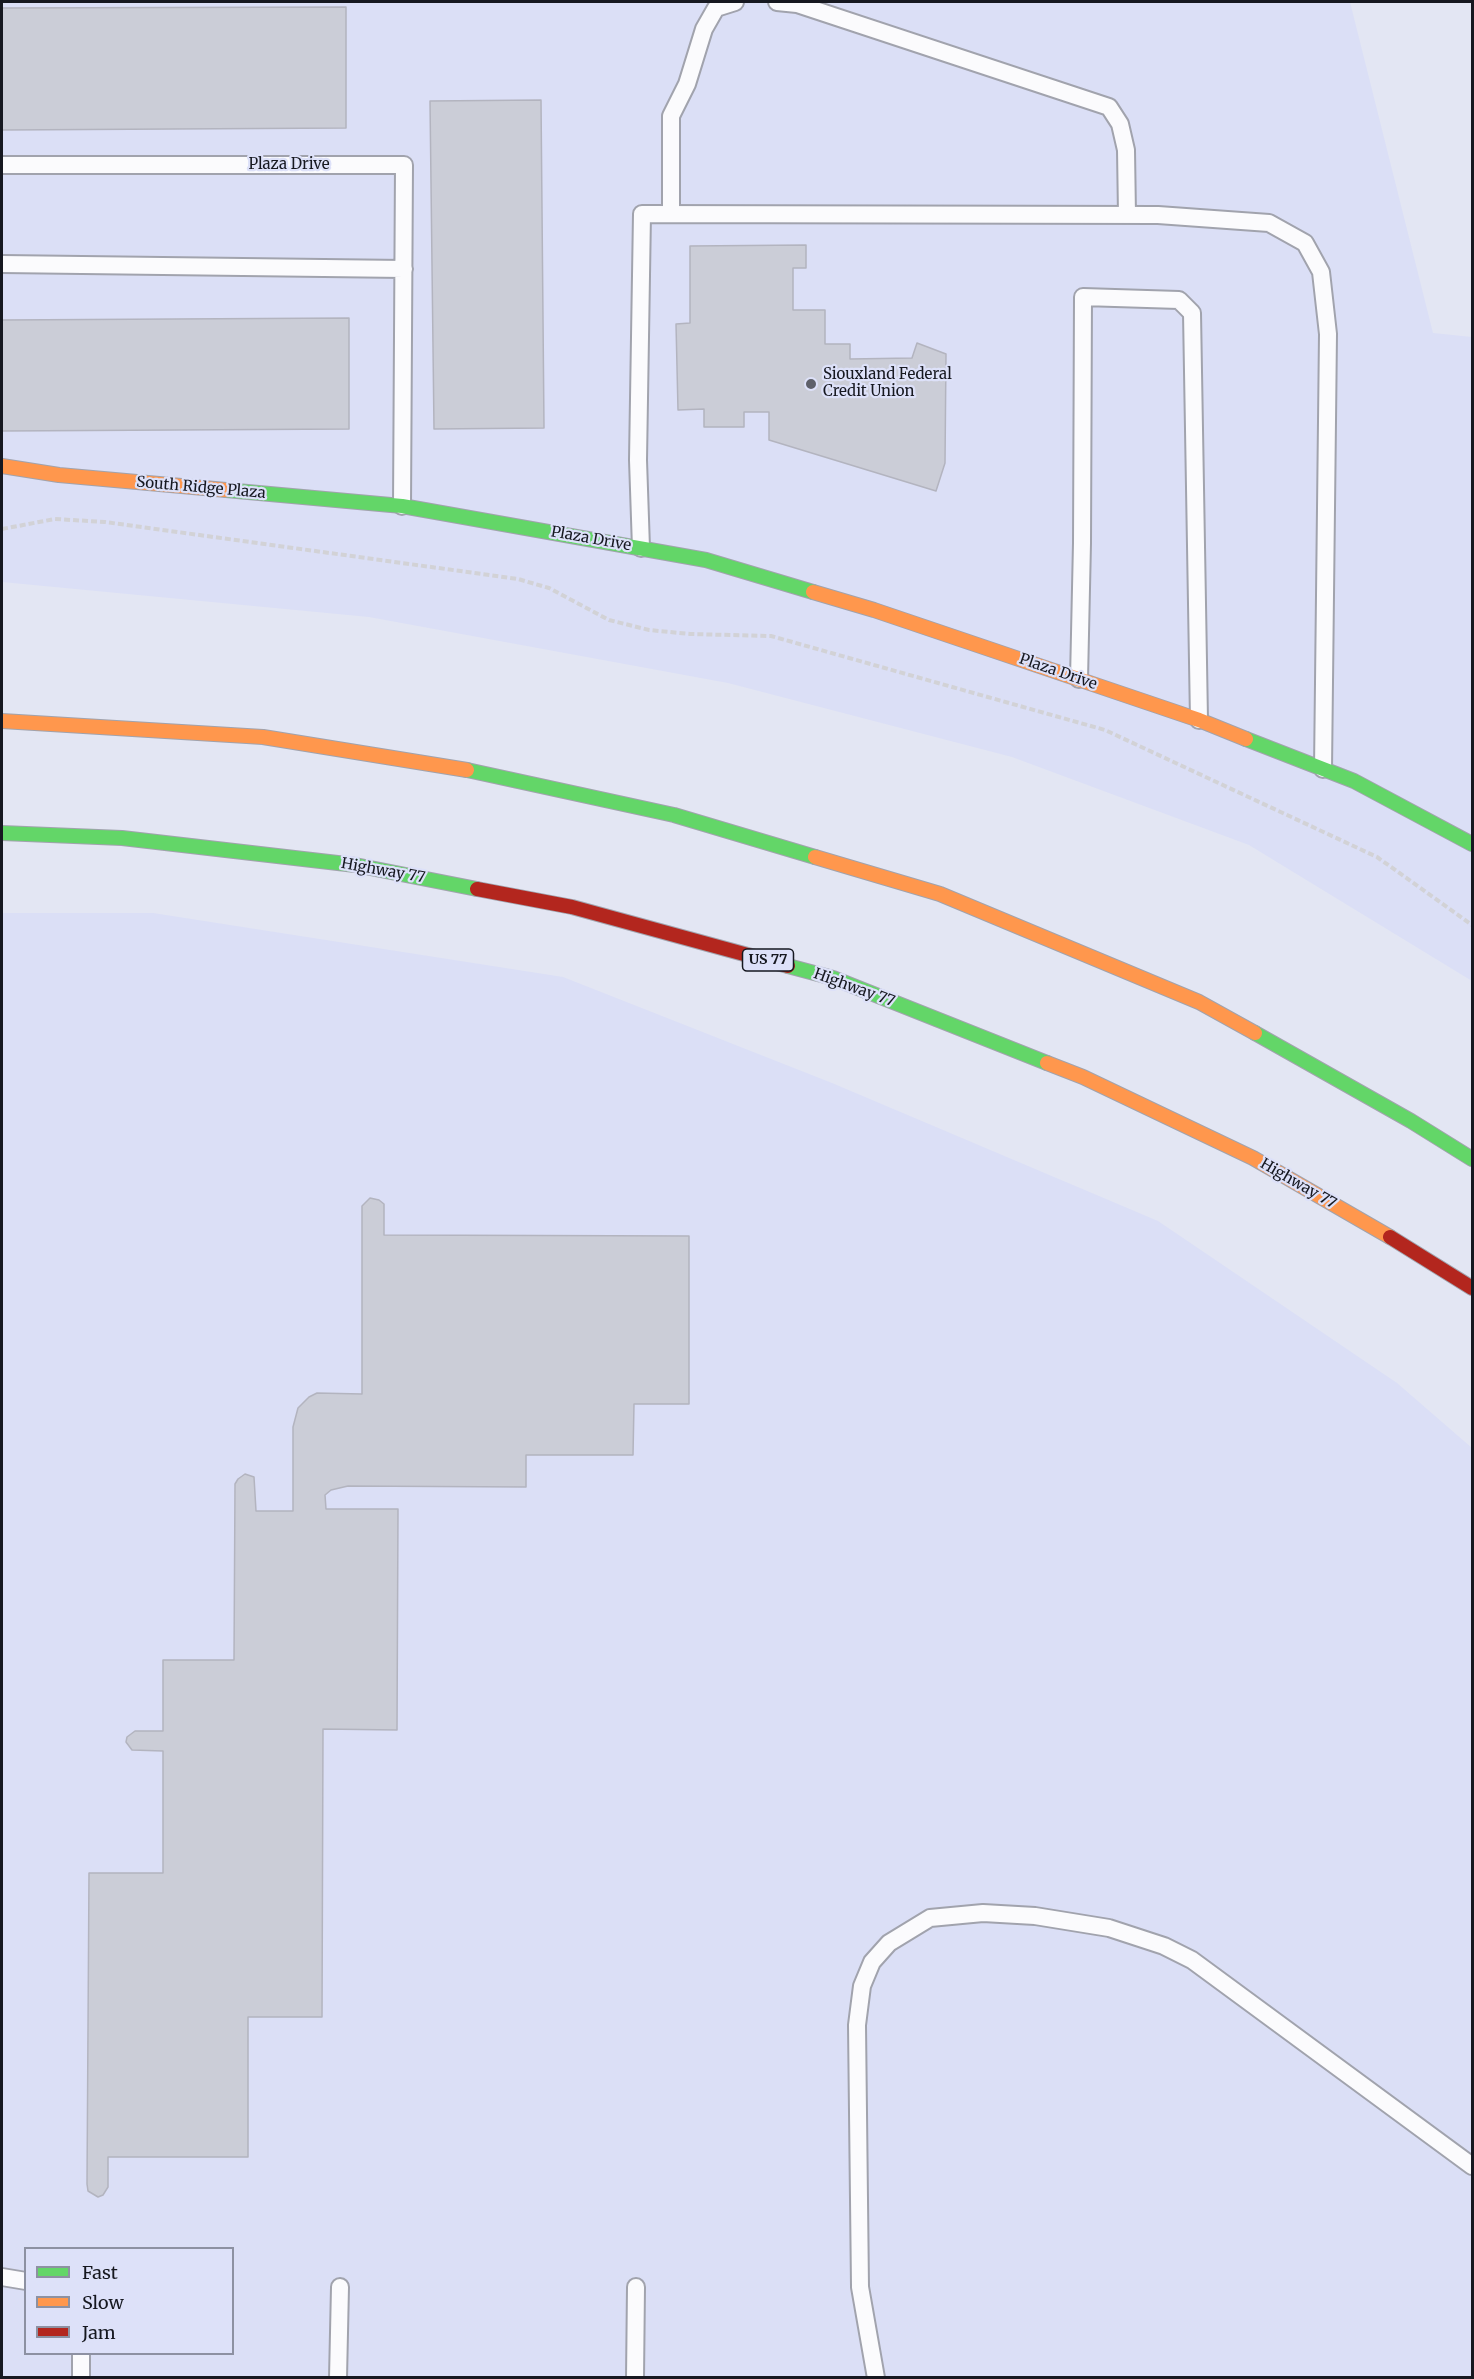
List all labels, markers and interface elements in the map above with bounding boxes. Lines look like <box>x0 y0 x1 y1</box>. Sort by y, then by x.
street label: Plaza Drive <box>248 156 330 174</box>
place label: Siouxland Federal Credit Union <box>823 366 952 401</box>
marker: Siouxland Federal Credit Union <box>804 377 818 391</box>
street label: South Ridge Plaza <box>136 473 266 503</box>
street label: Plaza Drive <box>549 523 633 555</box>
street label: Plaza Drive <box>1017 650 1099 694</box>
street label: Highway 77 <box>340 855 426 887</box>
road number: US 77 <box>742 949 794 971</box>
street label: Highway 77 <box>811 965 897 1011</box>
street label: Highway 77 <box>1257 1155 1339 1213</box>
legend <box>24 2247 234 2355</box>
text: Fast <box>82 2261 118 2284</box>
text: Slow <box>82 2291 124 2314</box>
text: Jam <box>82 2321 116 2344</box>

